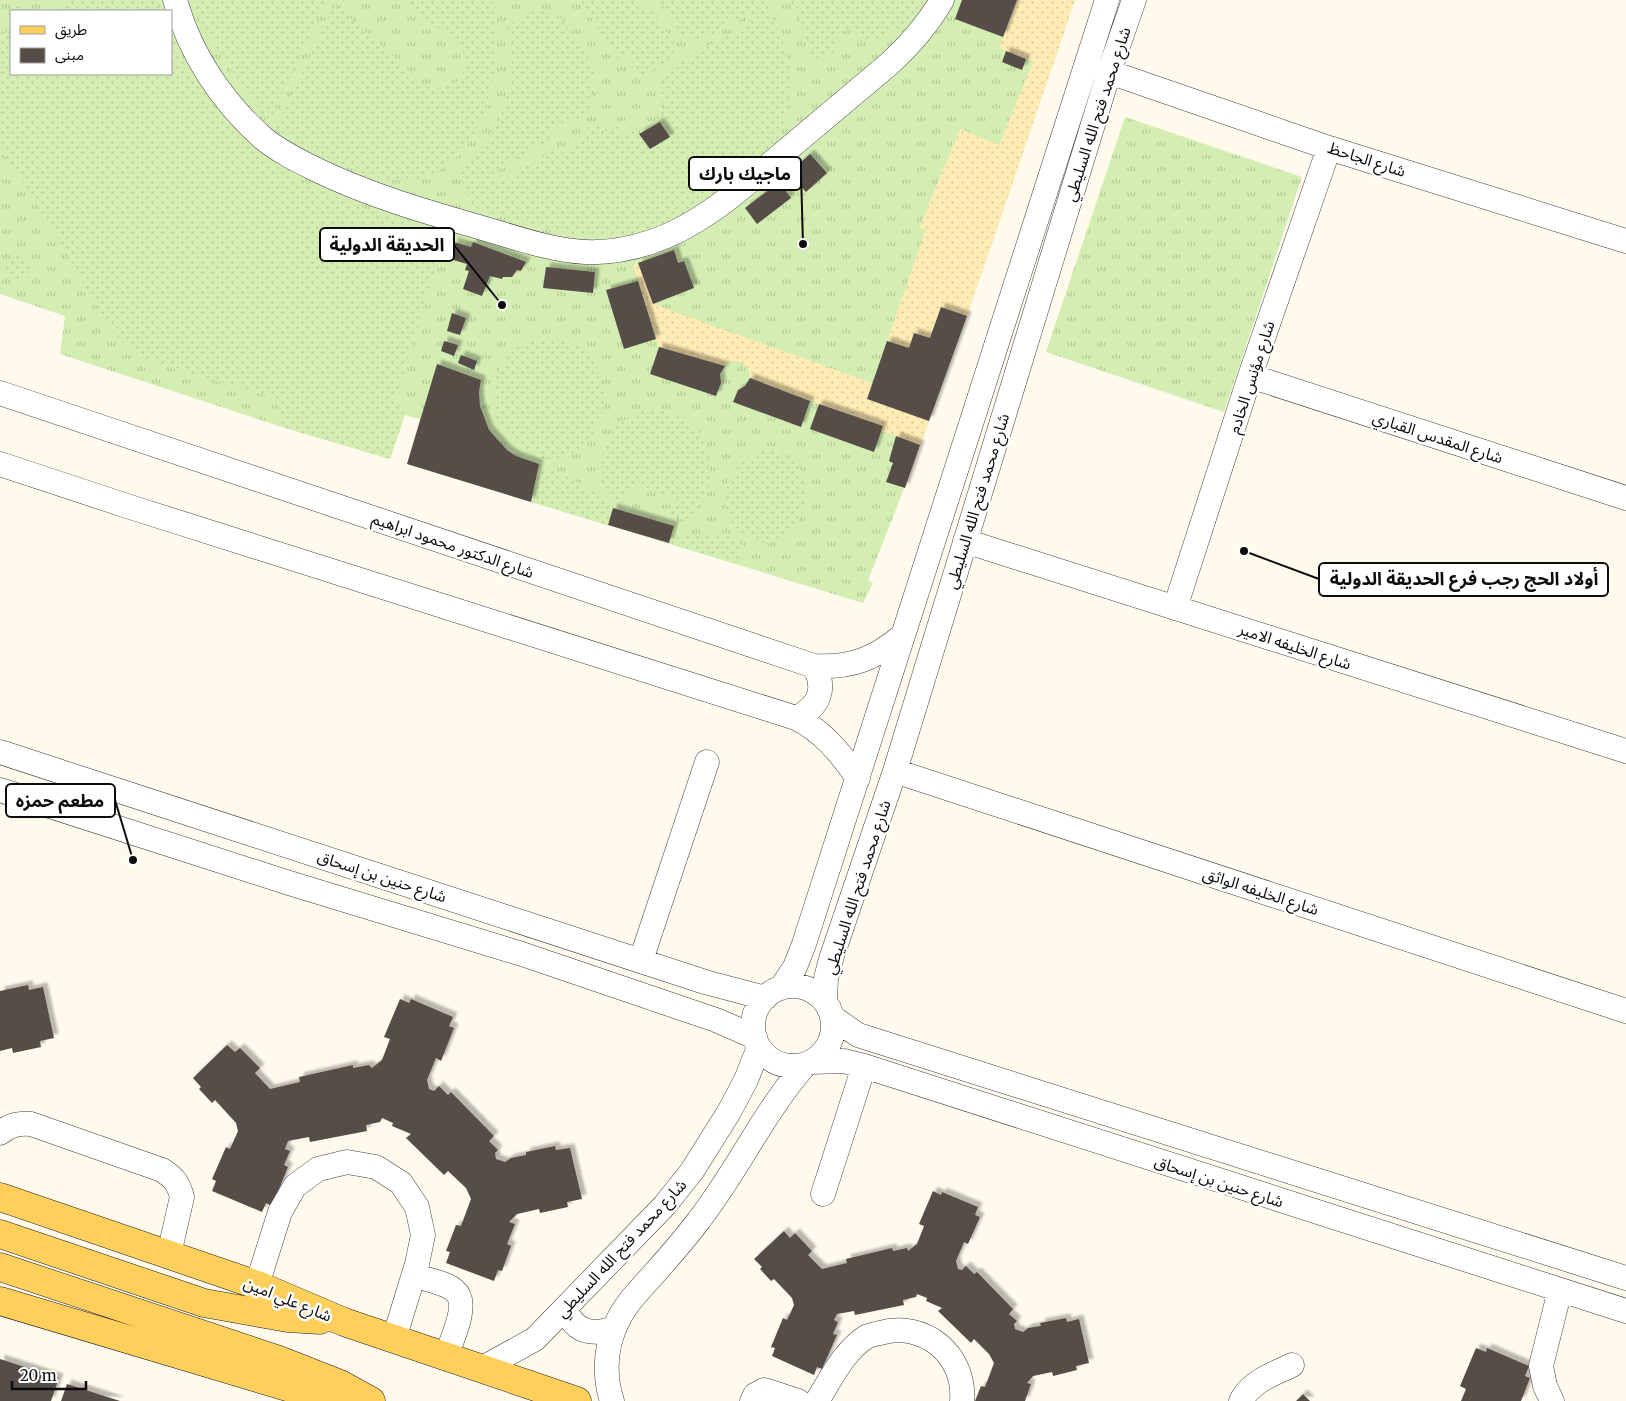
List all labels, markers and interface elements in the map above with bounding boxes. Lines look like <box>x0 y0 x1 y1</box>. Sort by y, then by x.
legend <box>10 10 172 75</box>
text: طريق <box>55 20 87 40</box>
street label: شارع محمد فتح الله السليطي <box>1059 24 1138 205</box>
text: مبنى <box>55 45 84 64</box>
street label: شارع الجاحظ <box>1325 137 1408 184</box>
callout: ماجيك بارك <box>689 157 801 190</box>
text: ماجيك بارك <box>699 162 791 185</box>
callout: الحديقة الدولية <box>320 228 454 261</box>
text: الحديقة الدولية <box>330 233 444 256</box>
street label: شارع مؤنس الخادم <box>1223 318 1282 437</box>
street label: شارع المقدس القباري <box>1369 407 1506 470</box>
street label: شارع محمد فتح الله السليطي <box>941 411 1016 592</box>
street label: شارع الدكتور محمود ابراهيم <box>368 508 537 585</box>
callout: أولاد الحج رجب فرع الحديقة الدولية <box>1319 563 1608 596</box>
text: أولاد الحج رجب فرع الحديقة الدولية <box>1330 566 1598 592</box>
street label: شارع الخليفه الامير <box>1234 618 1354 676</box>
callout: مطعم حمزه <box>6 784 115 817</box>
text: مطعم حمزه <box>16 789 104 814</box>
street label: شارع محمد فتح الله السليطي <box>819 797 898 978</box>
street label: شارع حنين بن إسحاق <box>314 846 449 909</box>
street label: شارع الخليفه الواثق <box>1200 863 1321 922</box>
street label: شارع حنين بن إسحاق <box>1151 1151 1286 1214</box>
street label: شارع محمد فتح الله السليطي <box>552 1175 693 1324</box>
street label: شارع علي امين <box>240 1272 335 1329</box>
scale bar <box>12 1358 86 1390</box>
text: 20 m <box>20 1366 57 1385</box>

